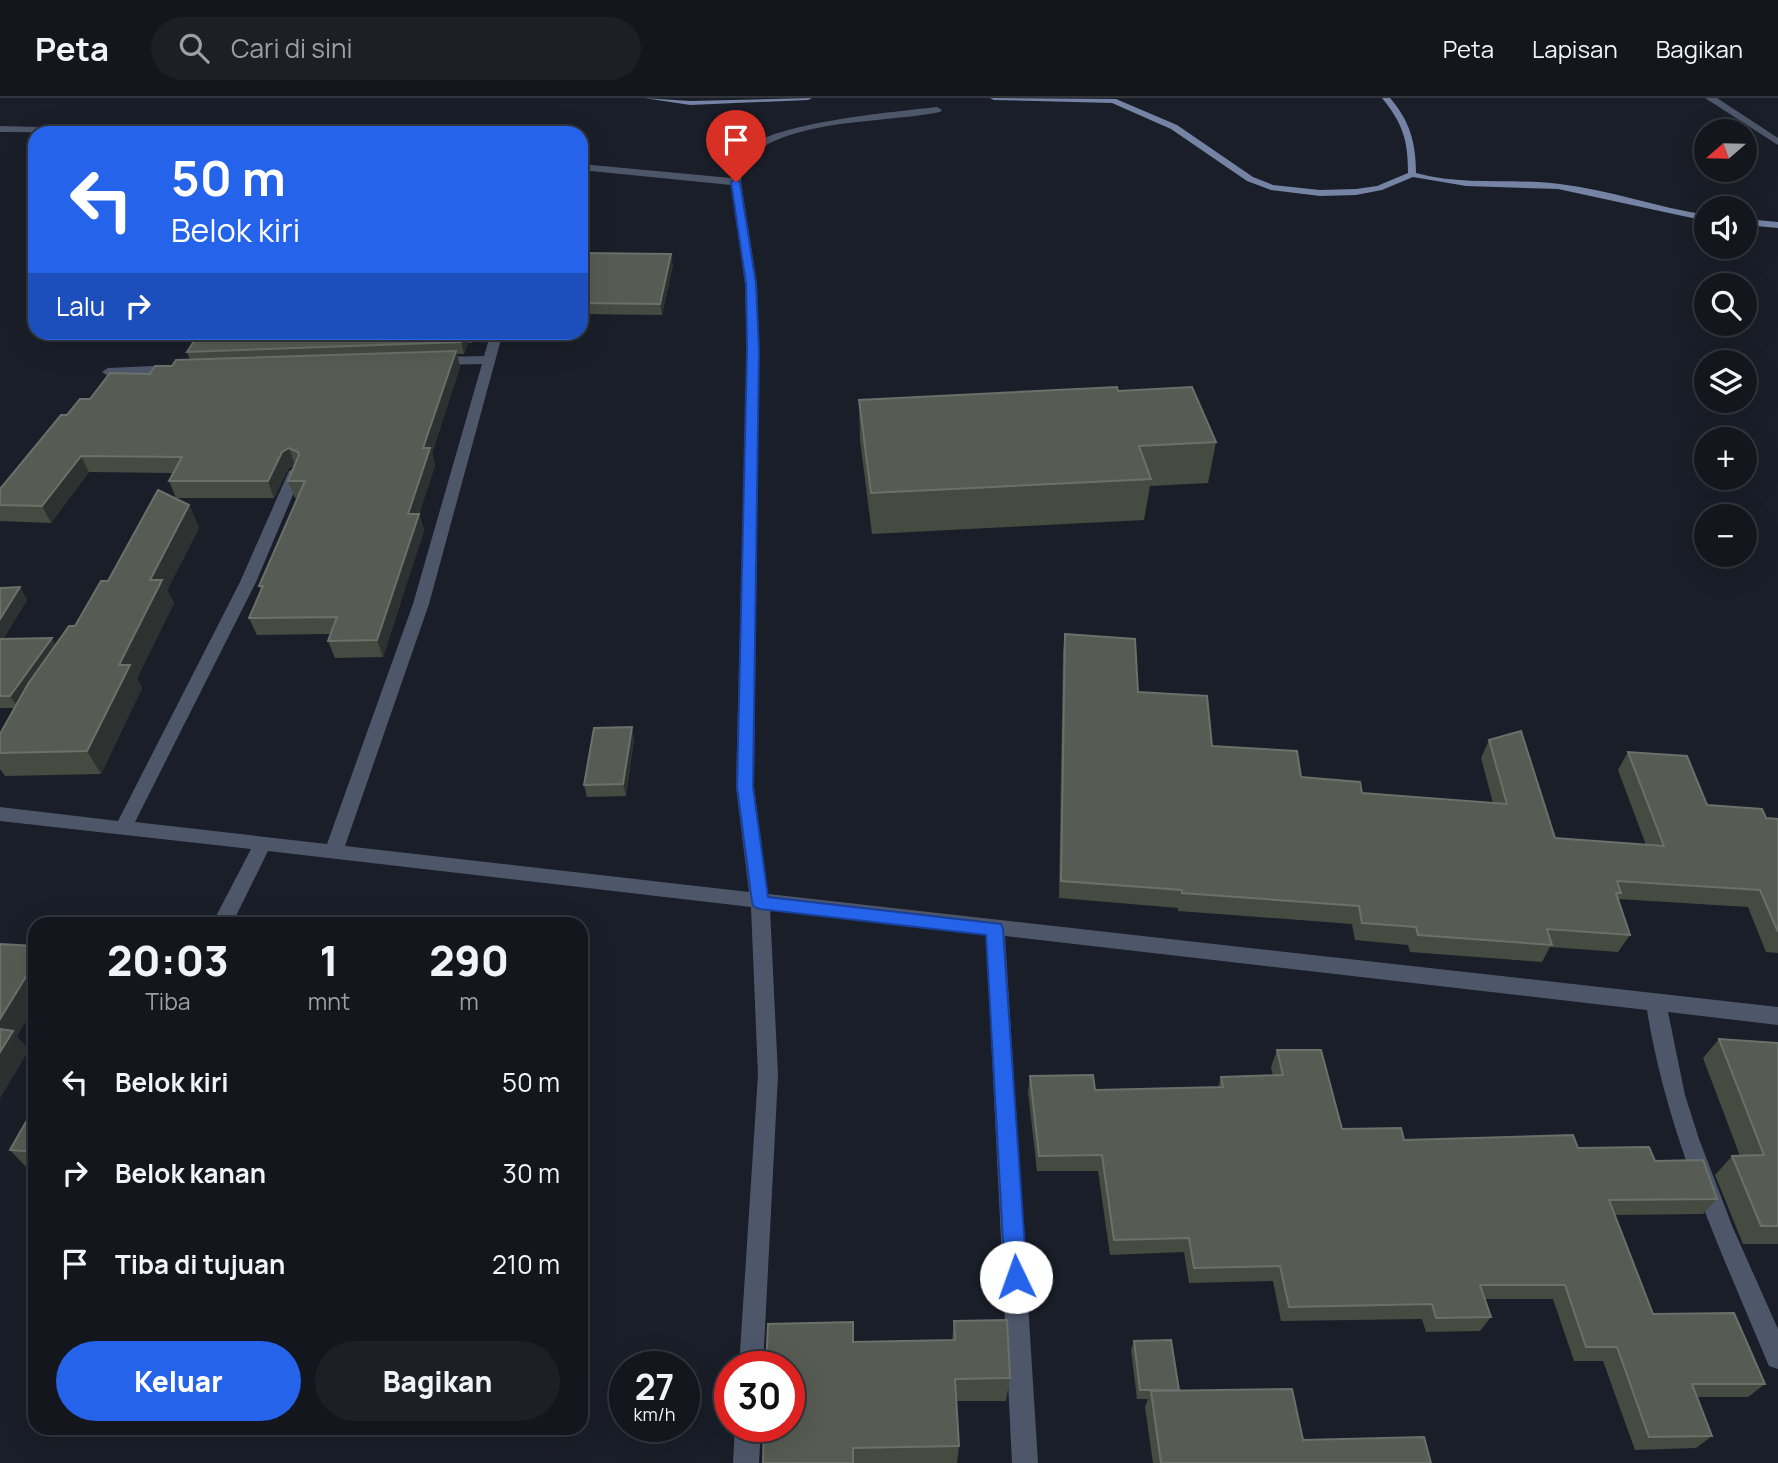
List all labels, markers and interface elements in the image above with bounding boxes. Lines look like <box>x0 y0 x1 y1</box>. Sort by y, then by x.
search box <box>151 17 641 80</box>
text: Peta <box>35 26 109 71</box>
icon: search <box>175 29 213 67</box>
text: Cari di sini <box>231 30 353 66</box>
text: Peta <box>1443 32 1494 65</box>
text: Lapisan <box>1532 32 1618 65</box>
text: Bagikan <box>1656 32 1743 65</box>
pin <box>706 110 766 182</box>
north arrow <box>1694 119 1757 182</box>
map controls <box>1694 119 1757 567</box>
icon: arrive <box>717 121 755 159</box>
text: 50 m <box>171 144 286 211</box>
icon: left <box>56 154 147 245</box>
button: sound <box>1694 196 1757 259</box>
text: Belok kiri <box>171 208 300 252</box>
button: search <box>1694 273 1757 336</box>
icon: right <box>119 287 157 325</box>
text: Lalu <box>56 288 105 324</box>
button: layers <box>1694 350 1757 413</box>
button: + <box>1694 427 1757 490</box>
button: − <box>1694 504 1757 567</box>
text: 20:03 <box>107 931 229 989</box>
text: 1 <box>319 931 339 989</box>
text: 290 <box>429 931 509 989</box>
text: Tiba <box>145 985 191 1017</box>
text: mnt <box>308 985 350 1017</box>
text: m <box>459 985 479 1017</box>
icon: left <box>56 1063 94 1101</box>
text: Belok kiri <box>115 1064 229 1100</box>
text: 50 m <box>502 1064 560 1100</box>
icon: right <box>56 1154 94 1192</box>
text: Belok kanan <box>115 1155 266 1191</box>
text: 30 m <box>503 1155 560 1191</box>
position arrow <box>979 1240 1053 1314</box>
icon: arrive <box>56 1245 94 1283</box>
text: Tiba di tujuan <box>115 1246 285 1282</box>
text: 210 m <box>492 1246 560 1282</box>
button: Keluar <box>56 1341 301 1421</box>
button: Bagikan <box>315 1341 560 1421</box>
speed limit sign: 30 <box>714 1351 805 1442</box>
text: 27 <box>635 1363 674 1411</box>
text: km/h <box>634 1402 675 1426</box>

